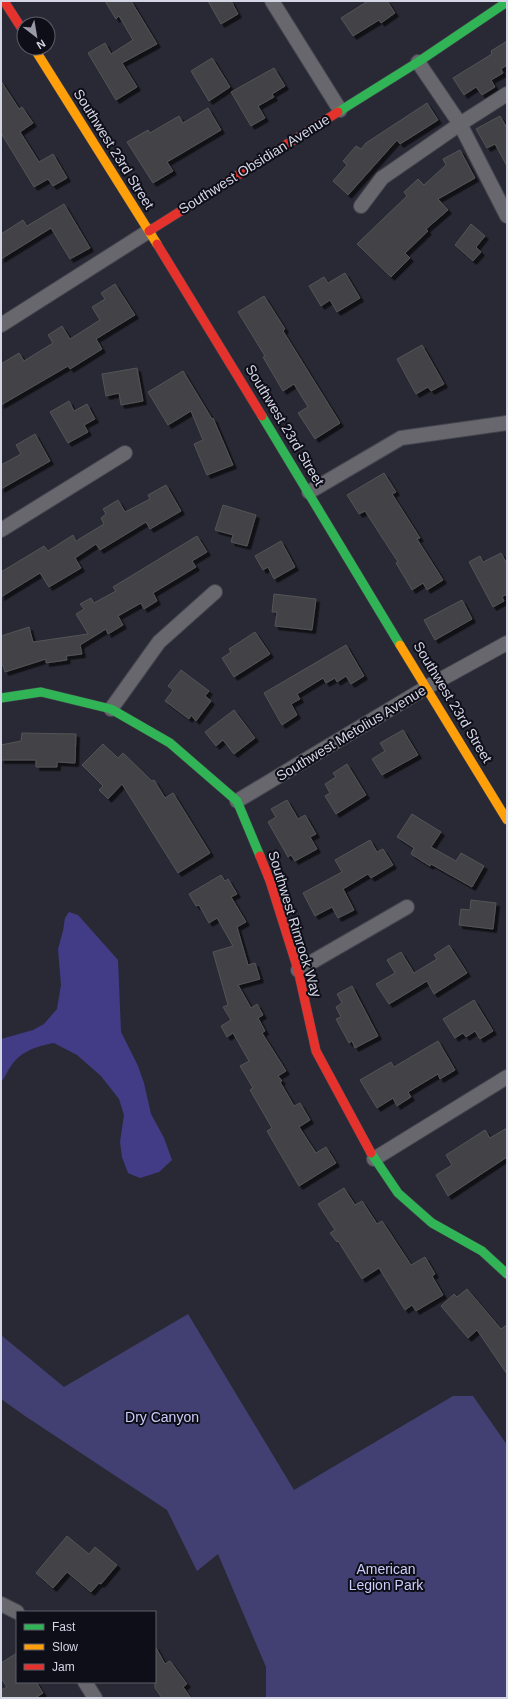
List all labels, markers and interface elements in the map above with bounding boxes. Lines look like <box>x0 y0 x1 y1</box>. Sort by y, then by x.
north arrow <box>16 16 56 56</box>
text: N <box>35 37 48 52</box>
street label: Southwest 23rd Street <box>71 86 158 212</box>
street label: Southwest Obsidian Avenue <box>176 111 333 217</box>
street label: Southwest 23rd Street <box>242 362 328 489</box>
street label: Southwest 23rd Street <box>410 639 496 766</box>
street label: Southwest Metolius Avenue <box>273 682 429 784</box>
street label: Southwest Rimrock Way <box>265 849 325 999</box>
park label: Dry Canyon <box>125 1409 199 1425</box>
park label: American Legion Park <box>349 1561 424 1593</box>
legend <box>16 1611 156 1683</box>
text: Fast <box>52 1620 76 1634</box>
text: Slow <box>52 1640 78 1654</box>
text: Jam <box>52 1660 75 1674</box>

